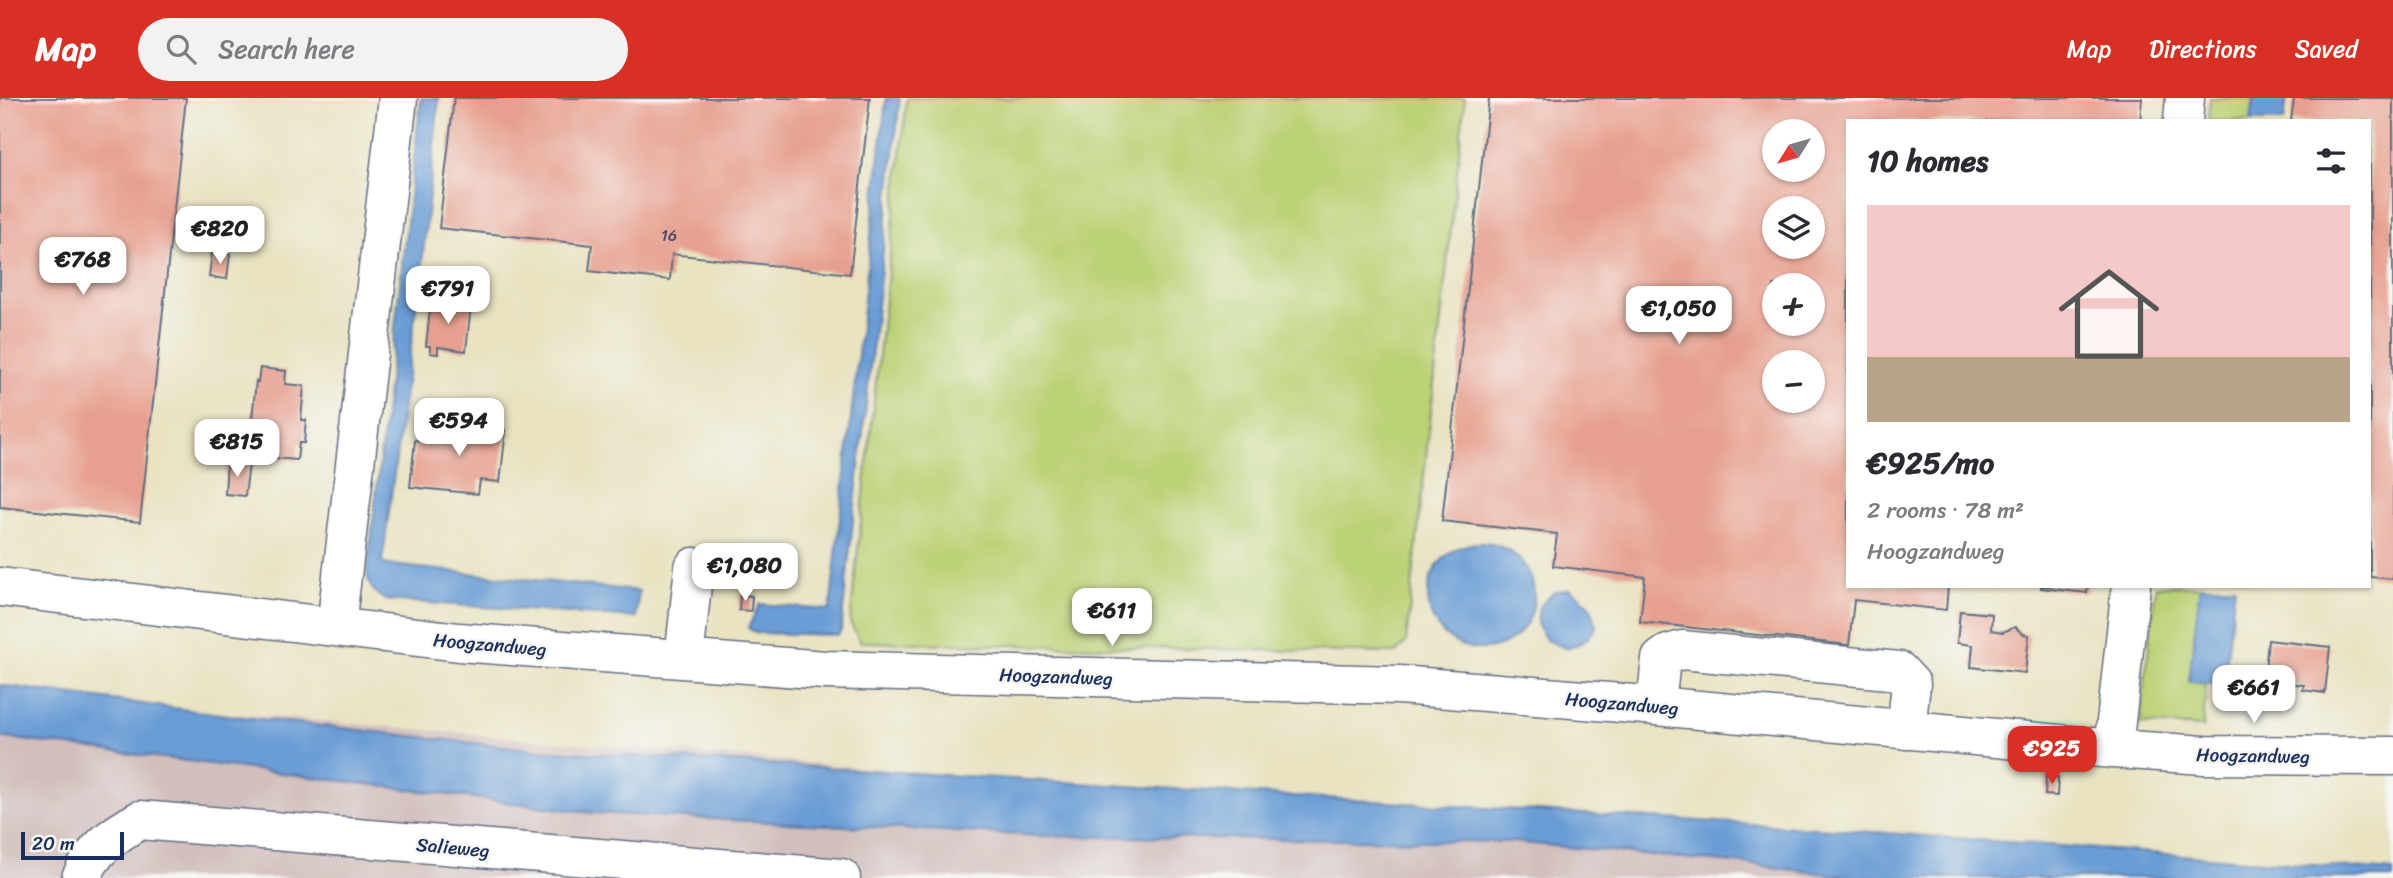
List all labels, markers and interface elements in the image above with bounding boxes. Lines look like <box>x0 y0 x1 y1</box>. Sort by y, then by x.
search box <box>138 18 628 81</box>
text: Map <box>35 20 96 78</box>
text: Search here <box>218 26 355 72</box>
text: Map <box>2067 28 2111 70</box>
text: Directions <box>2149 28 2257 70</box>
text: Saved <box>2295 28 2358 70</box>
icon: search <box>162 30 200 68</box>
north arrow <box>1762 119 1825 182</box>
map controls <box>1762 119 1825 413</box>
text: 10 homes <box>1867 134 1988 188</box>
icon: filters <box>2312 142 2350 180</box>
button: layers <box>1762 196 1825 259</box>
pin: €820 <box>179 206 261 266</box>
text: €820 <box>192 208 248 249</box>
house number: 16 <box>661 221 677 250</box>
pin: €768 <box>42 238 124 297</box>
text: €768 <box>55 239 111 280</box>
icon: home <box>2046 251 2172 377</box>
pin: €791 <box>407 266 489 326</box>
text: €791 <box>422 268 474 309</box>
button: + <box>1762 273 1825 336</box>
pin: €1,050 <box>1622 286 1736 346</box>
text: €1,050 <box>1642 288 1716 329</box>
button: − <box>1762 350 1825 413</box>
pin: €594 <box>418 398 500 458</box>
text: €594 <box>430 400 488 441</box>
pin: €815 <box>196 420 278 479</box>
text: €815 <box>210 421 264 462</box>
text: €925/mo <box>1867 436 1994 490</box>
text: 2 rooms · 78 m² <box>1867 490 2024 531</box>
text: Hoogzandweg <box>1867 531 2005 572</box>
pin: €1,080 <box>688 544 802 603</box>
text: €1,080 <box>708 545 782 586</box>
pin: €611 <box>1071 588 1153 648</box>
text: €611 <box>1088 590 1136 631</box>
street label: Hoogzandweg <box>432 623 548 666</box>
street label: Hoogzandweg <box>999 658 1113 695</box>
pin: €661 <box>2213 666 2295 725</box>
text: €661 <box>2228 667 2280 708</box>
street label: Hoogzandweg <box>1564 682 1680 725</box>
pin: €925 <box>2011 726 2093 786</box>
text: €925 <box>2024 728 2080 769</box>
street label: Hoogzandweg <box>2196 738 2310 773</box>
text: 20 m <box>32 827 75 860</box>
street label: Salieweg <box>415 828 491 867</box>
scale bar <box>21 829 124 861</box>

